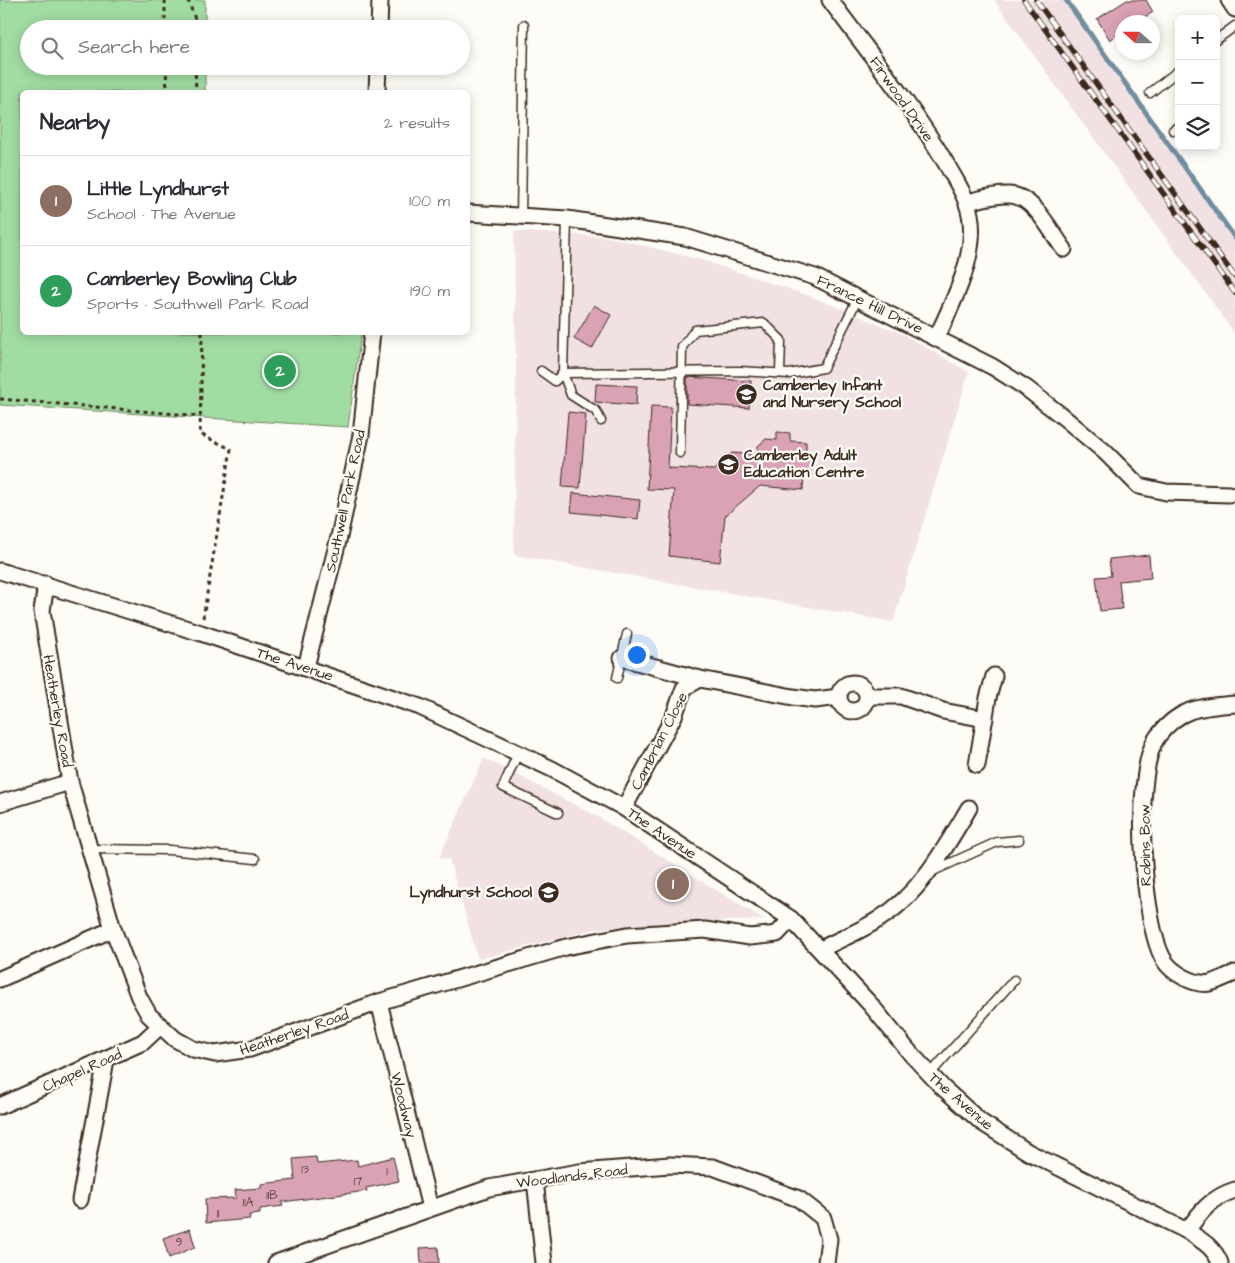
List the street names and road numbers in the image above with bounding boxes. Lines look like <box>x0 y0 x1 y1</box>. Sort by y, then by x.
street label: Firwood Drive <box>864 52 939 146</box>
street label: France Hill Drive <box>813 270 926 339</box>
street label: Southwell Park Road <box>320 428 371 574</box>
street label: The Avenue <box>254 642 336 687</box>
street label: Heatherley Road <box>36 653 78 769</box>
street label: Cambrian Close <box>626 689 693 794</box>
street label: The Avenue <box>623 802 701 864</box>
street label: Robins Bow <box>1134 804 1157 886</box>
street label: Heatherley Road <box>237 1004 352 1062</box>
street label: Chapel Road <box>39 1043 126 1097</box>
street label: The Avenue <box>924 1067 998 1135</box>
street label: Woodway <box>384 1070 422 1140</box>
street label: Woodlands Road <box>515 1159 629 1194</box>

